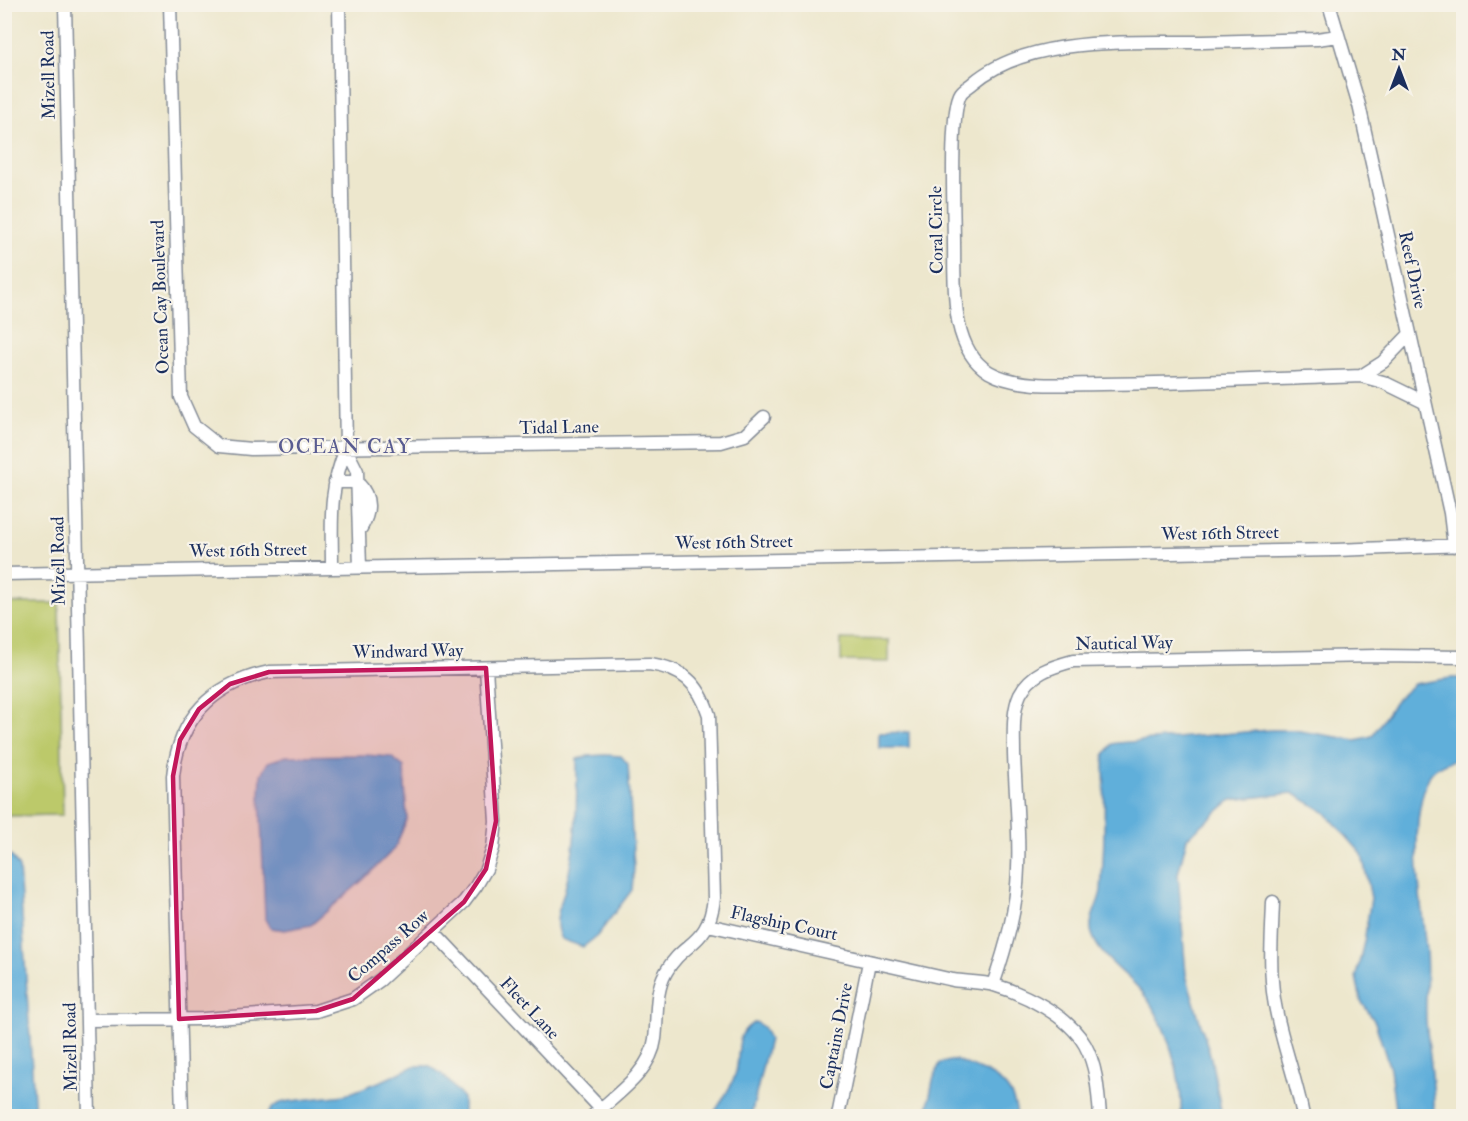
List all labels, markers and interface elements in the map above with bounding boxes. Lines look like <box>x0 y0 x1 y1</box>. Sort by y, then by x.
street label: Mizell Road <box>36 30 61 120</box>
north arrow <box>1369 39 1429 99</box>
text: N <box>1391 45 1407 65</box>
street label: Coral Circle <box>924 185 949 274</box>
street label: Ocean Cay Boulevard <box>146 219 175 375</box>
street label: Reef Drive <box>1393 229 1432 311</box>
street label: Tidal Lane <box>519 415 600 440</box>
district label: OCEAN CAY <box>278 434 412 459</box>
street label: Mizell Road <box>46 516 71 606</box>
street label: West 16th Street <box>1160 521 1279 546</box>
street label: West 16th Street <box>674 530 793 555</box>
street label: West 16th Street <box>188 538 307 563</box>
street label: Nautical Way <box>1075 631 1174 656</box>
street label: Windward Way <box>351 639 465 664</box>
street label: Flagship Court <box>728 901 840 946</box>
street label: Compass Row <box>343 904 435 988</box>
street label: Fleet Lane <box>495 972 565 1045</box>
street label: Captains Drive <box>815 980 858 1091</box>
street label: Mizell Road <box>58 1002 83 1092</box>

